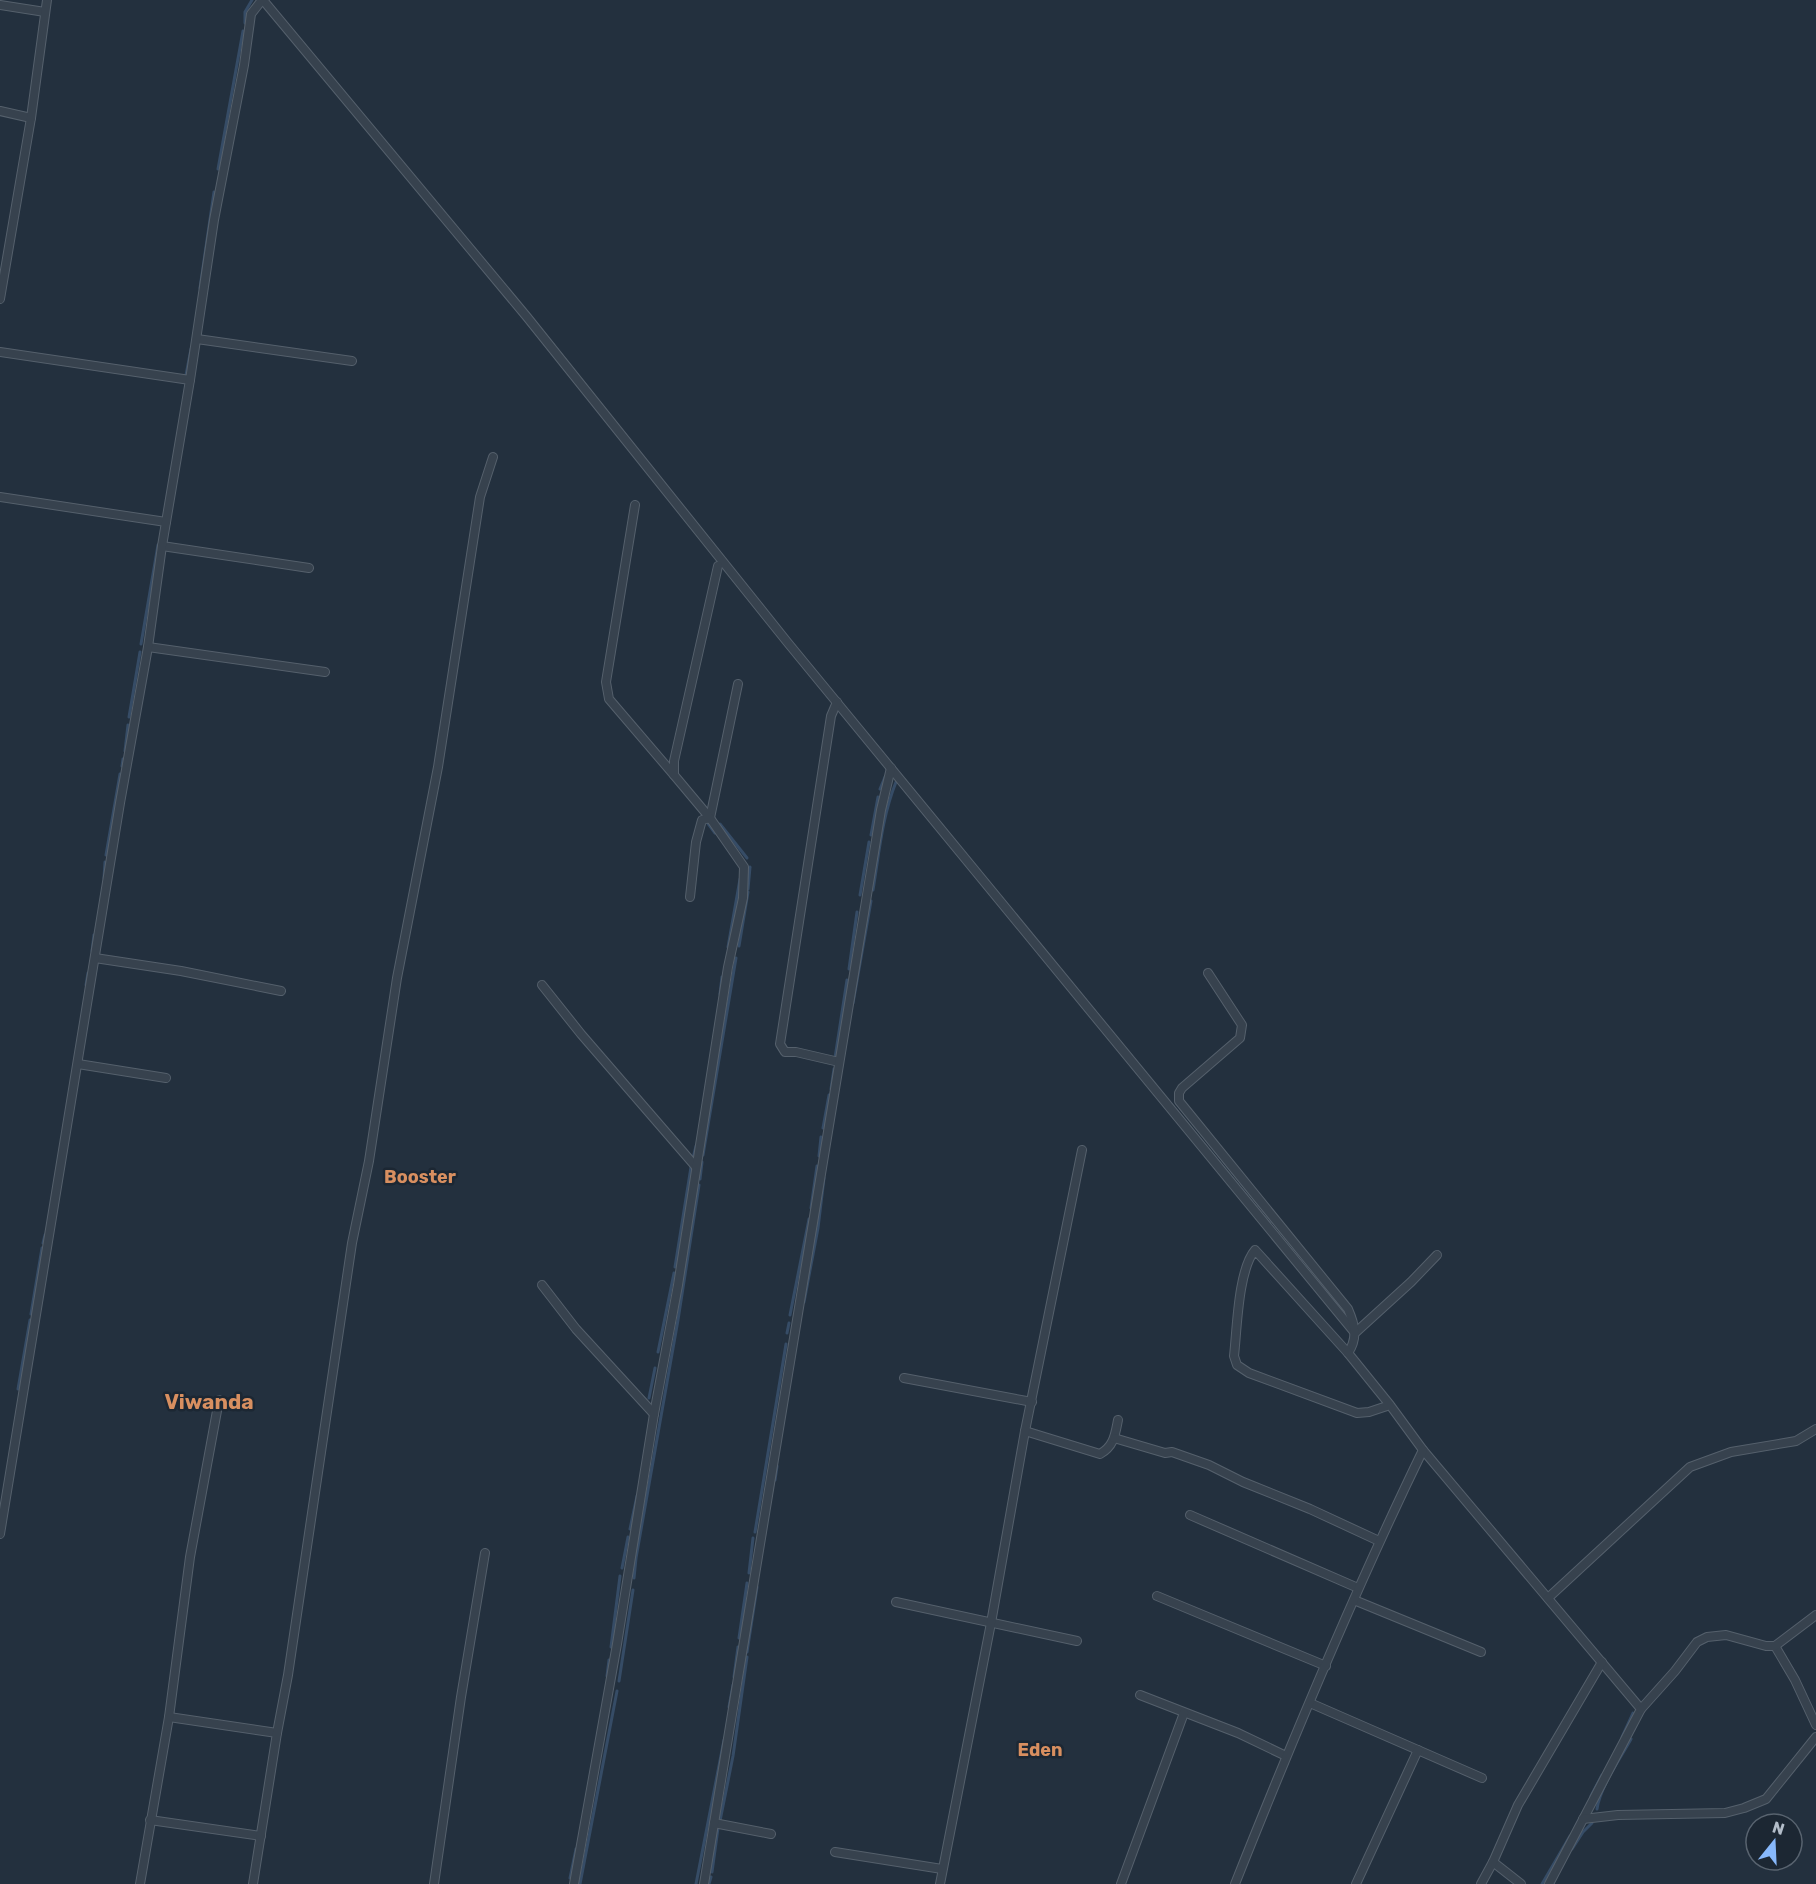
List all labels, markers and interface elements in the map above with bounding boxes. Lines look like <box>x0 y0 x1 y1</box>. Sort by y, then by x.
district label: Booster <box>384 1166 456 1188</box>
district label: Viwanda <box>164 1389 254 1414</box>
district label: Eden <box>1017 1739 1063 1761</box>
north arrow <box>1744 1812 1804 1872</box>
text: N <box>1770 1817 1787 1839</box>

